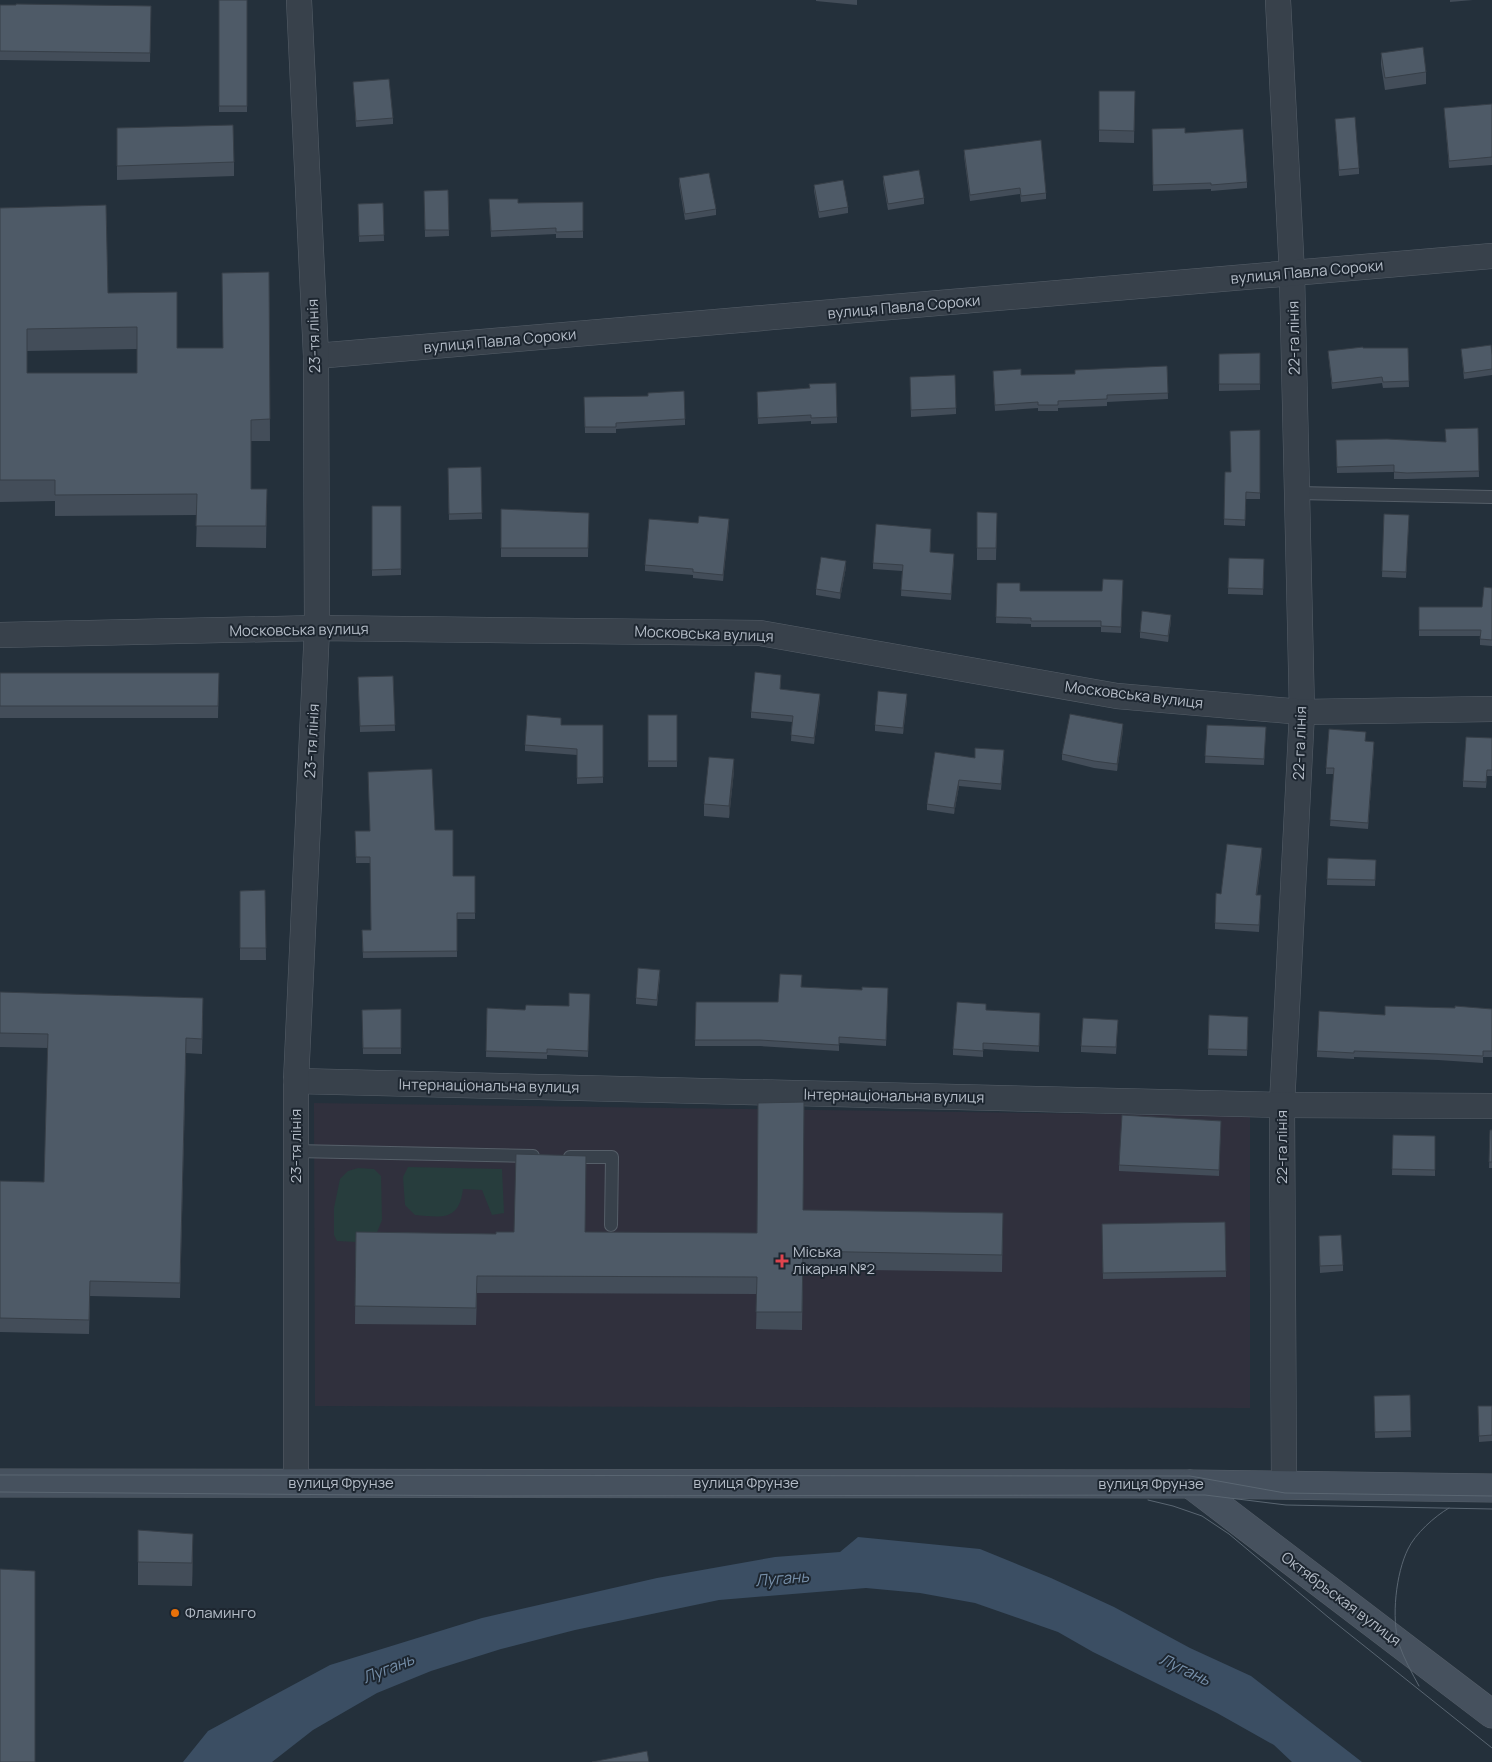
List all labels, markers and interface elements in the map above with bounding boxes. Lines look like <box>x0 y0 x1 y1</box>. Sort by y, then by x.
street label: вулиця Павла Сороки <box>1230 254 1384 289</box>
street label: вулиця Павла Сороки <box>827 289 981 324</box>
street label: 23-тя лінія <box>302 298 325 374</box>
street label: 22-га лінія <box>1282 301 1305 375</box>
street label: вулиця Павла Сороки <box>423 323 577 358</box>
street label: Московська вулиця <box>229 618 369 641</box>
street label: Московська вулиця <box>634 621 774 646</box>
street label: Московська вулиця <box>1064 676 1205 713</box>
street label: 23-тя лінія <box>299 703 324 779</box>
street label: 22-га лінія <box>1288 706 1311 780</box>
street label: Інтернаціональна вулиця <box>399 1073 579 1098</box>
street label: Інтернаціональна вулиця <box>804 1083 984 1108</box>
street label: 23-тя лінія <box>285 1109 306 1183</box>
street label: 22-га лінія <box>1271 1110 1292 1184</box>
place label: Міська лікарня №2 <box>793 1241 875 1279</box>
marker: Міська лікарня №2 <box>775 1254 789 1268</box>
street label: вулиця Фрунзе <box>288 1472 394 1493</box>
street label: вулиця Фрунзе <box>693 1472 799 1493</box>
street label: вулиця Фрунзе <box>1098 1473 1204 1494</box>
street label: Октябрьская вулиця <box>1277 1547 1406 1651</box>
water label: Лугань <box>754 1565 810 1591</box>
place label: Фламинго <box>185 1602 256 1623</box>
marker: Фламинго <box>169 1607 181 1619</box>
water label: Лугань <box>359 1648 417 1688</box>
water label: Лугань <box>1156 1648 1214 1690</box>

